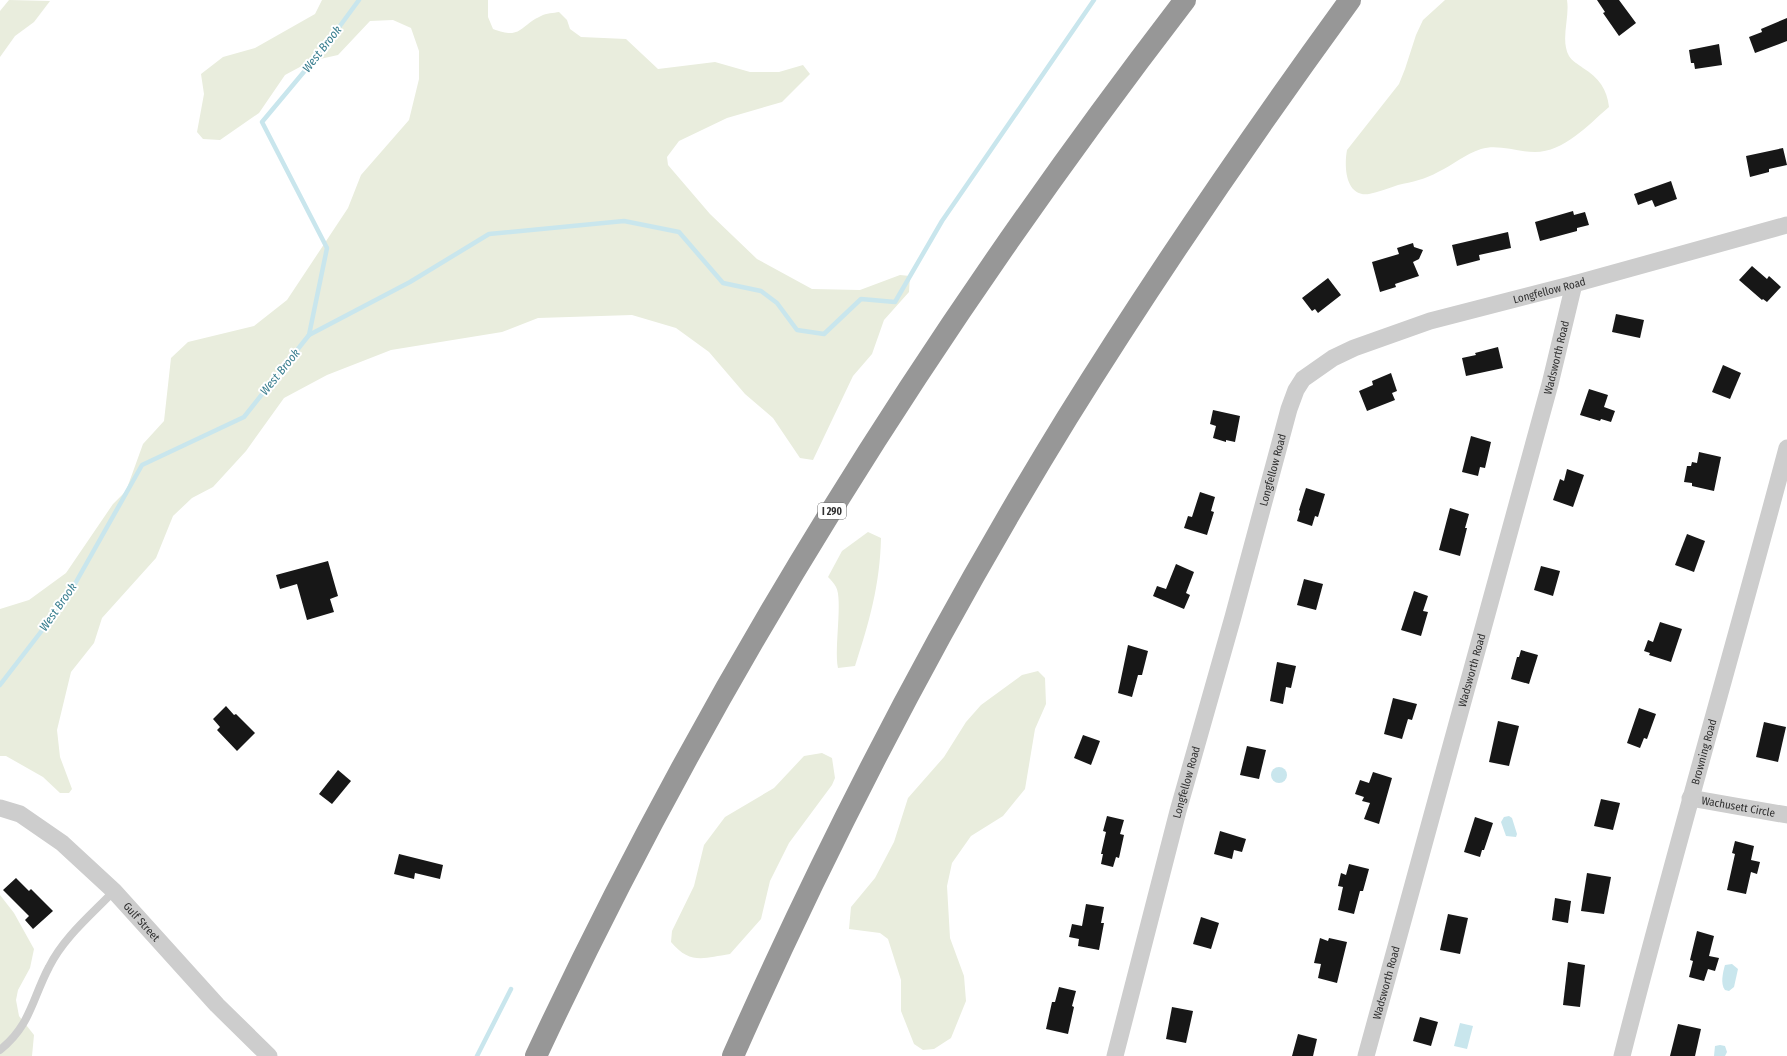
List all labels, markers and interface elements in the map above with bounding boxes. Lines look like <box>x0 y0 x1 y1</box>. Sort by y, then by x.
water label: West Brook <box>300 23 345 75</box>
street label: Longfellow Road <box>1512 275 1587 306</box>
street label: Wadsworth Road <box>1541 319 1572 396</box>
water label: West Brook <box>257 346 303 398</box>
street label: Longfellow Road <box>1257 432 1289 508</box>
road number: I 290 <box>818 503 846 519</box>
water label: West Brook <box>36 580 80 634</box>
street label: Wadsworth Road <box>1456 632 1488 708</box>
street label: Browning Road <box>1689 718 1719 786</box>
street label: Longfellow Road <box>1170 745 1203 820</box>
street label: Wachusett Circle <box>1700 794 1776 820</box>
street label: Gulf Street <box>120 900 163 944</box>
street label: Wadsworth Road <box>1370 945 1403 1021</box>

